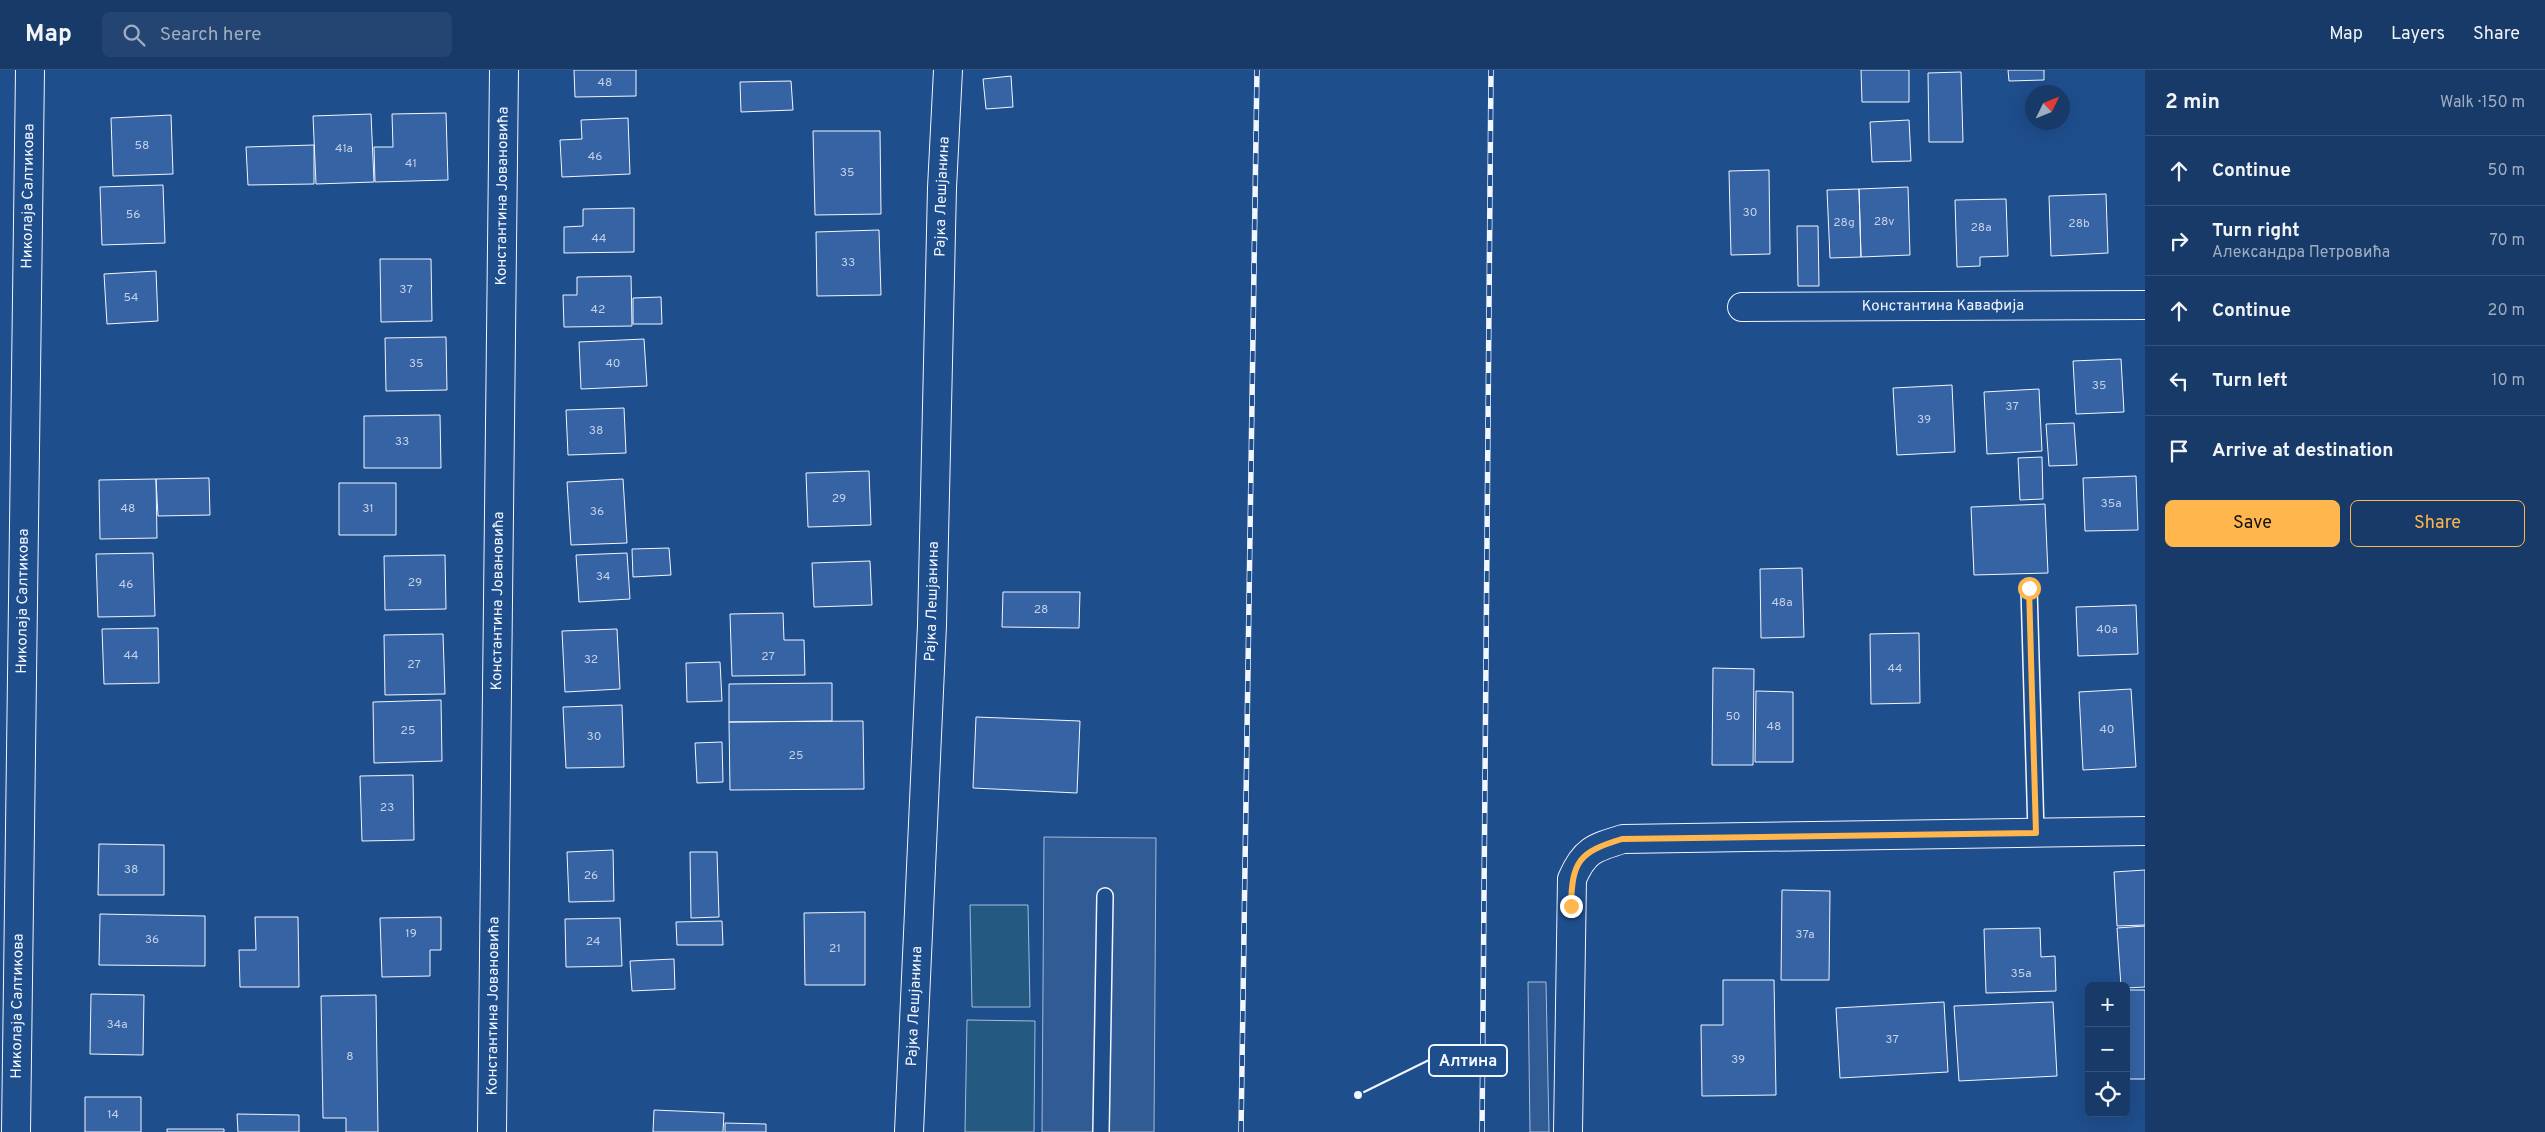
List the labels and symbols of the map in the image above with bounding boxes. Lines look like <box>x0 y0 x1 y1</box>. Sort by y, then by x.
house number: 48 <box>598 75 612 91</box>
north arrow <box>2025 85 2070 130</box>
street label: Константина Јовановића <box>492 106 513 286</box>
street label: Николаја Салтикова <box>18 123 39 269</box>
street label: Рајка Лешјанина <box>931 136 954 257</box>
house number: 58 <box>135 138 149 154</box>
house number: 41a <box>335 141 353 157</box>
house number: 46 <box>588 149 602 165</box>
house number: 41 <box>405 156 417 172</box>
house number: 35 <box>840 165 854 181</box>
house number: 30 <box>1743 205 1757 221</box>
house number: 56 <box>126 207 140 223</box>
house number: 28v <box>1874 214 1894 230</box>
house number: 28g <box>1833 215 1855 231</box>
house number: 28b <box>2068 216 2090 232</box>
house number: 28a <box>1970 220 1992 236</box>
house number: 44 <box>592 231 606 247</box>
house number: 33 <box>841 255 855 271</box>
house number: 37 <box>399 282 413 298</box>
house number: 54 <box>123 290 139 306</box>
street label: Константина Кавафија <box>1862 296 2024 316</box>
house number: 42 <box>591 302 605 318</box>
house number: 35 <box>409 356 423 372</box>
house number: 40 <box>605 356 621 372</box>
house number: 35 <box>2092 378 2106 394</box>
house number: 37 <box>2005 399 2019 415</box>
house number: 39 <box>1917 412 1931 428</box>
house number: 38 <box>589 423 603 439</box>
house number: 33 <box>395 434 409 450</box>
house number: 29 <box>832 491 846 507</box>
house number: 35a <box>2101 496 2122 512</box>
house number: 48 <box>121 501 135 517</box>
house number: 31 <box>362 501 374 517</box>
house number: 36 <box>590 504 604 520</box>
street label: Константина Јовановића <box>487 511 509 691</box>
street label: Николаја Салтикова <box>13 528 33 674</box>
street label: Рајка Лешјанина <box>921 541 943 662</box>
house number: 34 <box>596 569 610 585</box>
house number: 29 <box>408 575 422 591</box>
house number: 46 <box>119 577 133 593</box>
route start <box>2018 577 2041 600</box>
house number: 48a <box>1771 595 1793 611</box>
house number: 28 <box>1034 602 1048 618</box>
house number: 40a <box>2096 622 2118 638</box>
house number: 44 <box>124 648 138 664</box>
house number: 27 <box>761 649 775 665</box>
house number: 32 <box>584 652 598 668</box>
house number: 27 <box>407 657 421 673</box>
house number: 44 <box>1888 661 1902 677</box>
house number: 50 <box>1725 709 1741 725</box>
house number: 48 <box>1767 719 1781 735</box>
house number: 40 <box>2099 722 2115 738</box>
house number: 25 <box>401 723 415 739</box>
house number: 30 <box>587 729 601 745</box>
house number: 25 <box>789 748 803 764</box>
house number: 23 <box>380 800 394 816</box>
house number: 38 <box>124 862 138 878</box>
house number: 26 <box>584 868 598 884</box>
route end <box>1560 895 1583 918</box>
street label: Константина Јовановића <box>483 916 504 1096</box>
house number: 19 <box>405 926 417 942</box>
house number: 37a <box>1795 927 1815 943</box>
house number: 36 <box>145 932 159 948</box>
street label: Николаја Салтикова <box>7 933 28 1079</box>
house number: 24 <box>586 934 600 950</box>
house number: 21 <box>829 941 841 957</box>
street label: Рајка Лешјанина <box>902 946 927 1067</box>
house number: 35a <box>2011 966 2032 982</box>
house number: 34a <box>107 1017 128 1033</box>
house number: 37 <box>1885 1032 1899 1048</box>
callout: Алтина <box>1429 1045 1507 1076</box>
house number: 8 <box>346 1049 354 1065</box>
text: Алтина <box>1439 1052 1497 1072</box>
house number: 39 <box>1731 1052 1745 1068</box>
house number: 14 <box>107 1107 119 1123</box>

